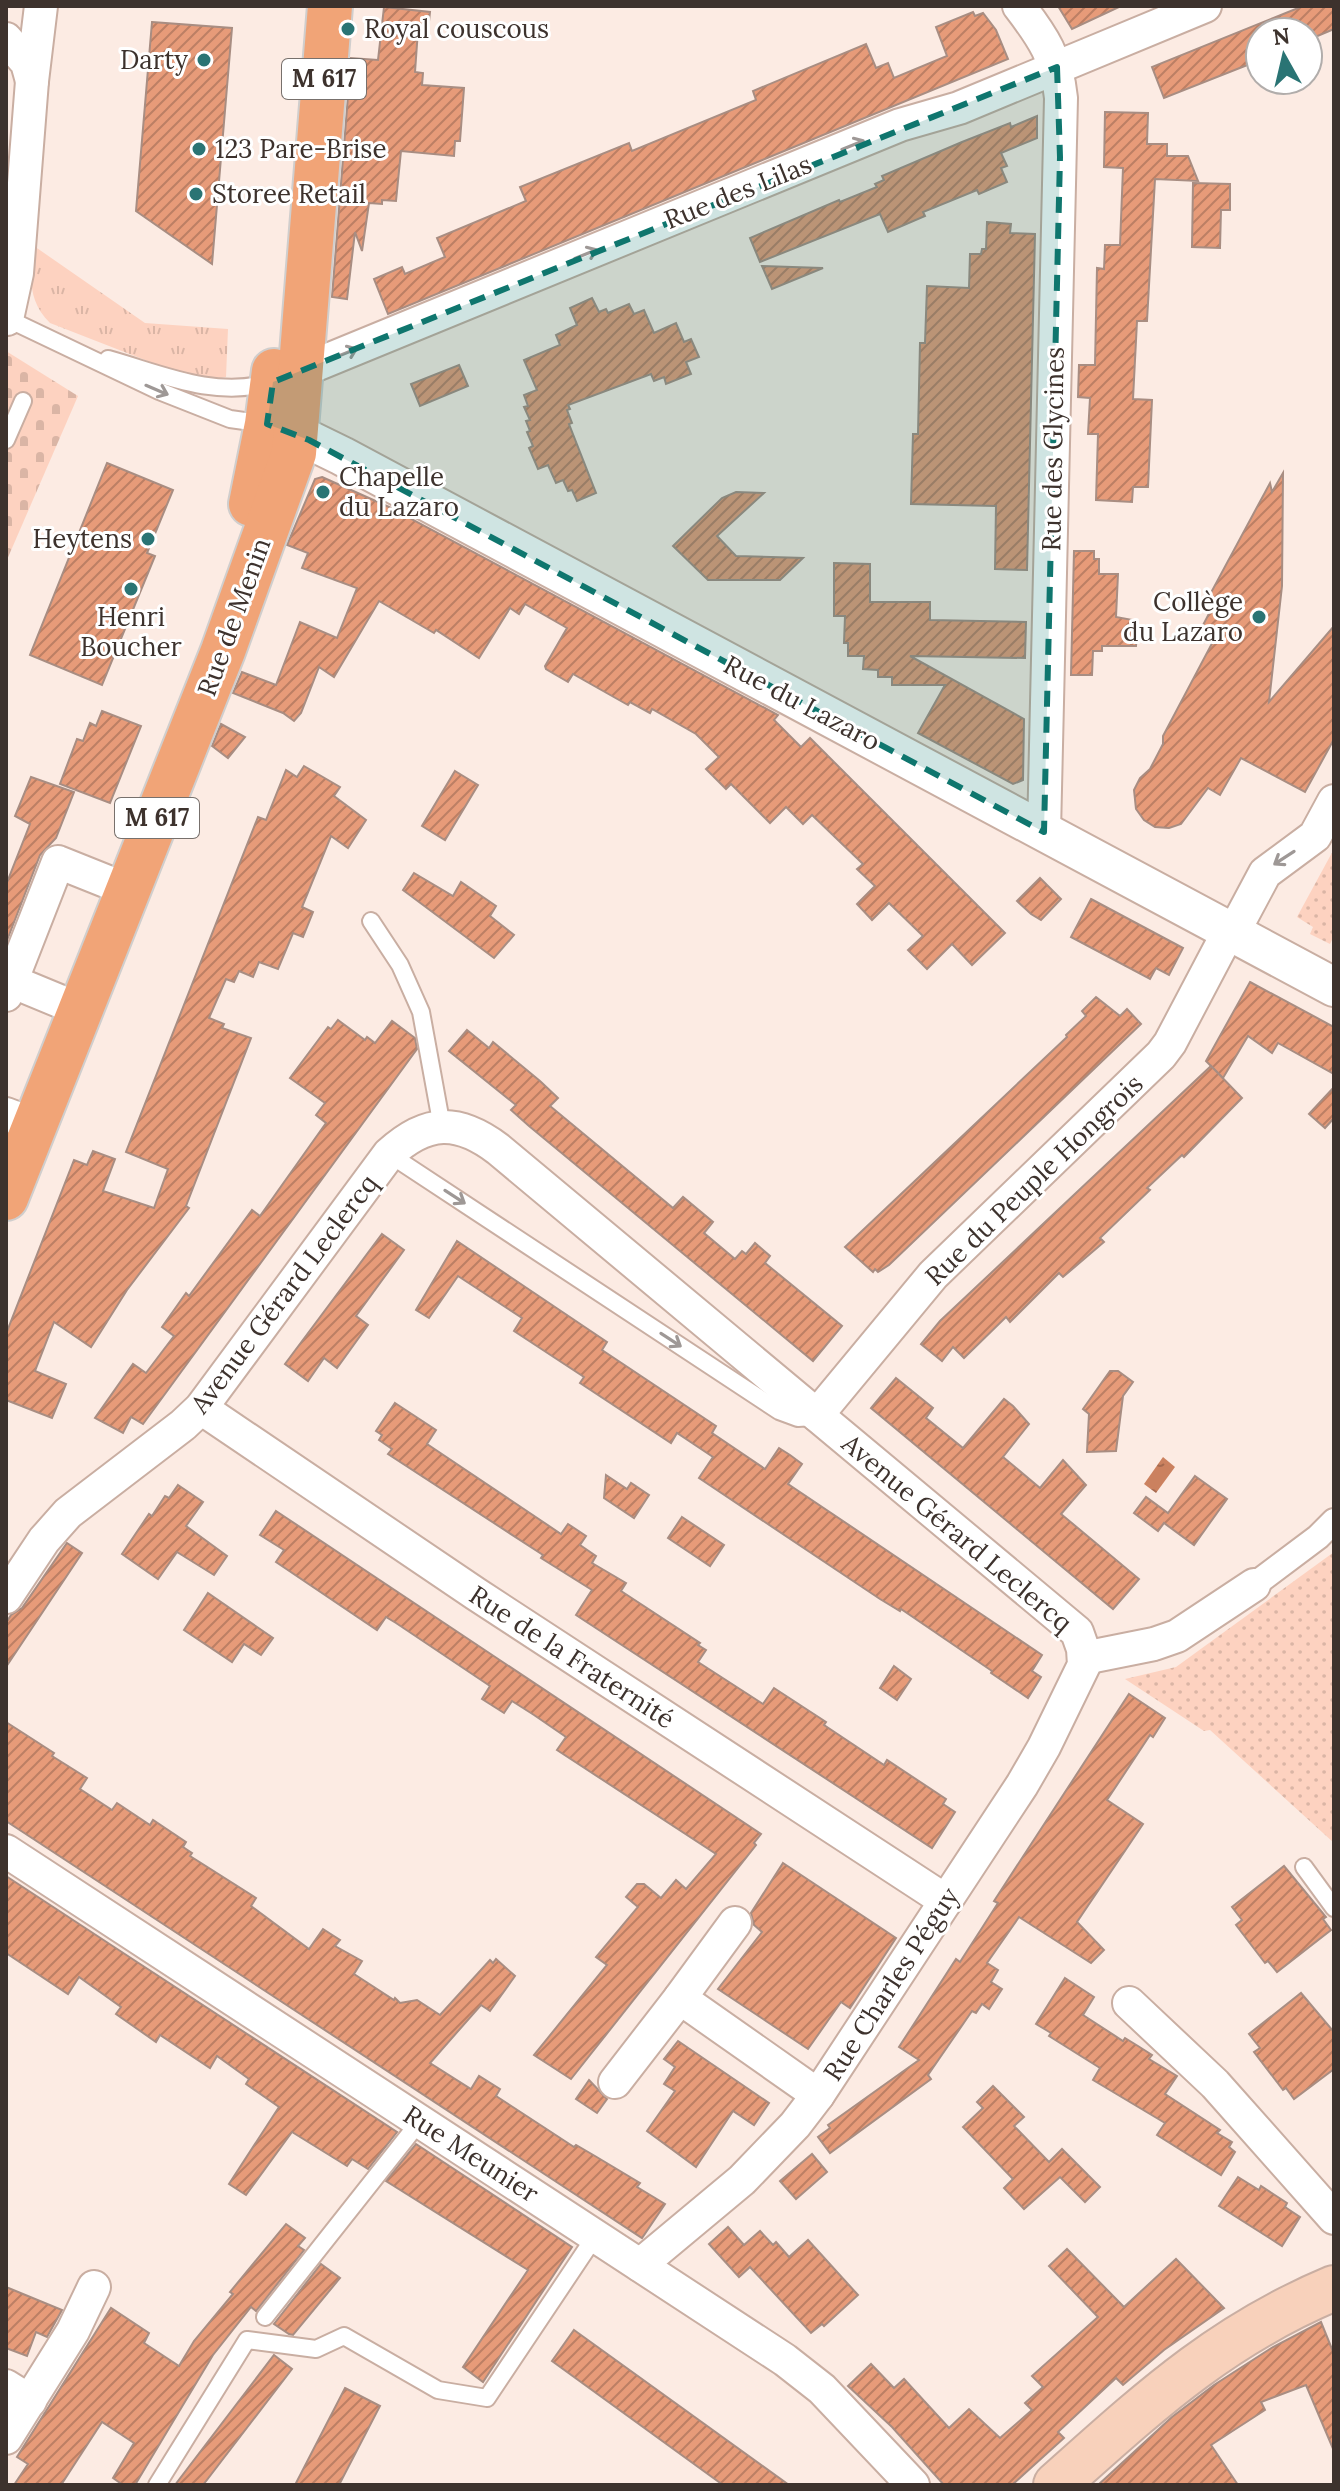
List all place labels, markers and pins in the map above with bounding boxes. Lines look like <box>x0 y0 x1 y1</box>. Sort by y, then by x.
place label: Royal couscous <box>364 12 549 45</box>
marker: Royal couscous <box>339 20 357 38</box>
place label: Darty <box>120 43 188 76</box>
marker: Darty <box>195 51 213 69</box>
place label: 123 Pare-Brise <box>215 132 386 165</box>
marker: 123 Pare-Brise <box>190 140 208 158</box>
place label: Storee Retail <box>212 177 366 210</box>
marker: Storee Retail <box>187 185 205 203</box>
place label: Chapelle du Lazaro <box>339 460 459 523</box>
marker: Chapelle du Lazaro <box>314 483 332 501</box>
place label: Heytens <box>32 522 132 555</box>
marker: Heytens <box>139 530 157 548</box>
marker: Henri Boucher <box>122 580 140 598</box>
place label: Collège du Lazaro <box>1123 585 1243 648</box>
place label: Henri Boucher <box>80 600 183 663</box>
marker: Collège du Lazaro <box>1250 608 1268 626</box>

